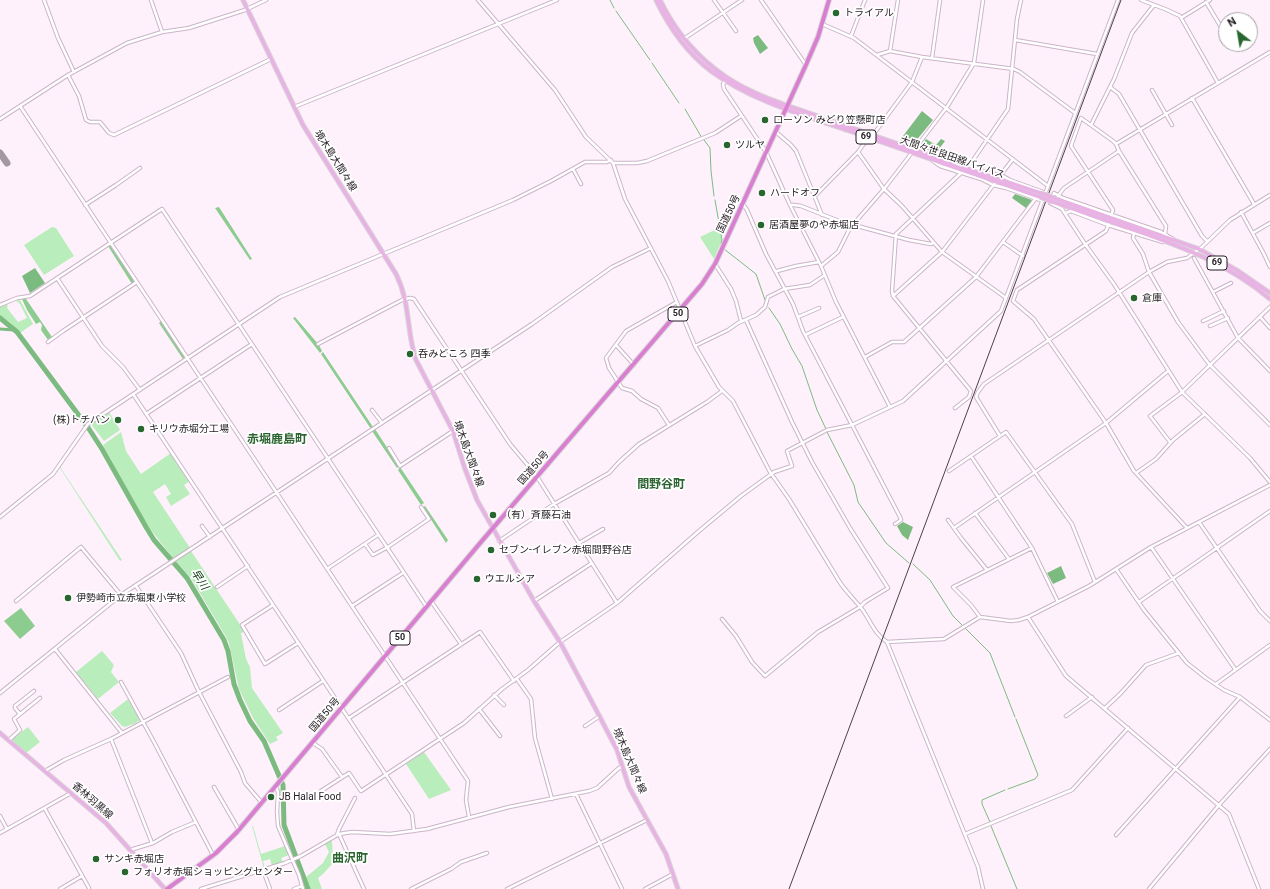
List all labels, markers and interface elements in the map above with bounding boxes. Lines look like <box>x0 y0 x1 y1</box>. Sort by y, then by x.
place label: トライアル <box>844 7 894 19</box>
marker: トライアル <box>831 8 841 18</box>
north arrow <box>1218 12 1258 52</box>
text: N <box>1225 15 1239 30</box>
place label: ローソン みどり笠懸町店 <box>773 114 885 126</box>
marker: ローソン みどり笠懸町店 <box>760 115 770 125</box>
street label: 境木島大間々線 <box>311 128 359 194</box>
road number: 69 <box>856 130 876 144</box>
street label: 大間々世良田線バイパス <box>898 134 1006 182</box>
place label: ツルヤ <box>735 139 765 151</box>
marker: ツルヤ <box>722 140 732 150</box>
place label: ハードオフ <box>770 187 820 199</box>
marker: ハードオフ <box>757 188 767 198</box>
street label: 国道50号 <box>715 193 743 235</box>
place label: 居酒屋夢のや赤堀店 <box>769 219 859 231</box>
marker: 居酒屋夢のや赤堀店 <box>756 220 766 230</box>
road number: 69 <box>1207 256 1227 270</box>
place label: 倉庫 <box>1142 292 1162 304</box>
marker: 倉庫 <box>1129 293 1139 303</box>
road number: 50 <box>668 307 688 321</box>
place label: 呑みどころ 四季 <box>418 348 490 360</box>
marker: 呑みどころ 四季 <box>405 349 415 359</box>
place label: (株)トチバン <box>53 414 110 426</box>
marker: (株)トチバン <box>113 415 123 425</box>
street label: 境木島大間々線 <box>450 419 486 489</box>
place label: キリウ赤堀分工場 <box>149 423 229 435</box>
marker: キリウ赤堀分工場 <box>136 424 146 434</box>
district label: 赤堀鹿島町 <box>247 433 307 447</box>
street label: 国道50号 <box>516 449 552 487</box>
district label: 間野谷町 <box>637 478 685 492</box>
place label: （有）斉藤石油 <box>501 509 571 521</box>
marker: （有）斉藤石油 <box>488 510 498 520</box>
place label: セブン-イレブン赤堀間野谷店 <box>499 544 632 556</box>
marker: セブン-イレブン赤堀間野谷店 <box>486 545 496 555</box>
water label: 早川 <box>187 567 211 593</box>
place label: ウエルシア <box>485 573 535 585</box>
marker: ウエルシア <box>472 574 482 584</box>
place label: 伊勢崎市立赤堀東小学校 <box>76 592 186 604</box>
marker: 伊勢崎市立赤堀東小学校 <box>63 593 73 603</box>
road number: 50 <box>390 631 410 645</box>
street label: 国道50号 <box>307 695 343 735</box>
street label: 境木島大間々線 <box>610 726 648 796</box>
street label: 香林羽黒線 <box>69 780 115 822</box>
place label: JB Halal Food <box>279 791 341 803</box>
marker: JB Halal Food <box>266 792 276 802</box>
district label: 曲沢町 <box>332 852 368 866</box>
place label: サンキ赤堀店 <box>104 853 164 865</box>
marker: サンキ赤堀店 <box>91 854 101 864</box>
place label: フォリオ赤堀ショッピングセンター <box>133 866 293 878</box>
marker: フォリオ赤堀ショッピングセンター <box>120 867 130 877</box>

